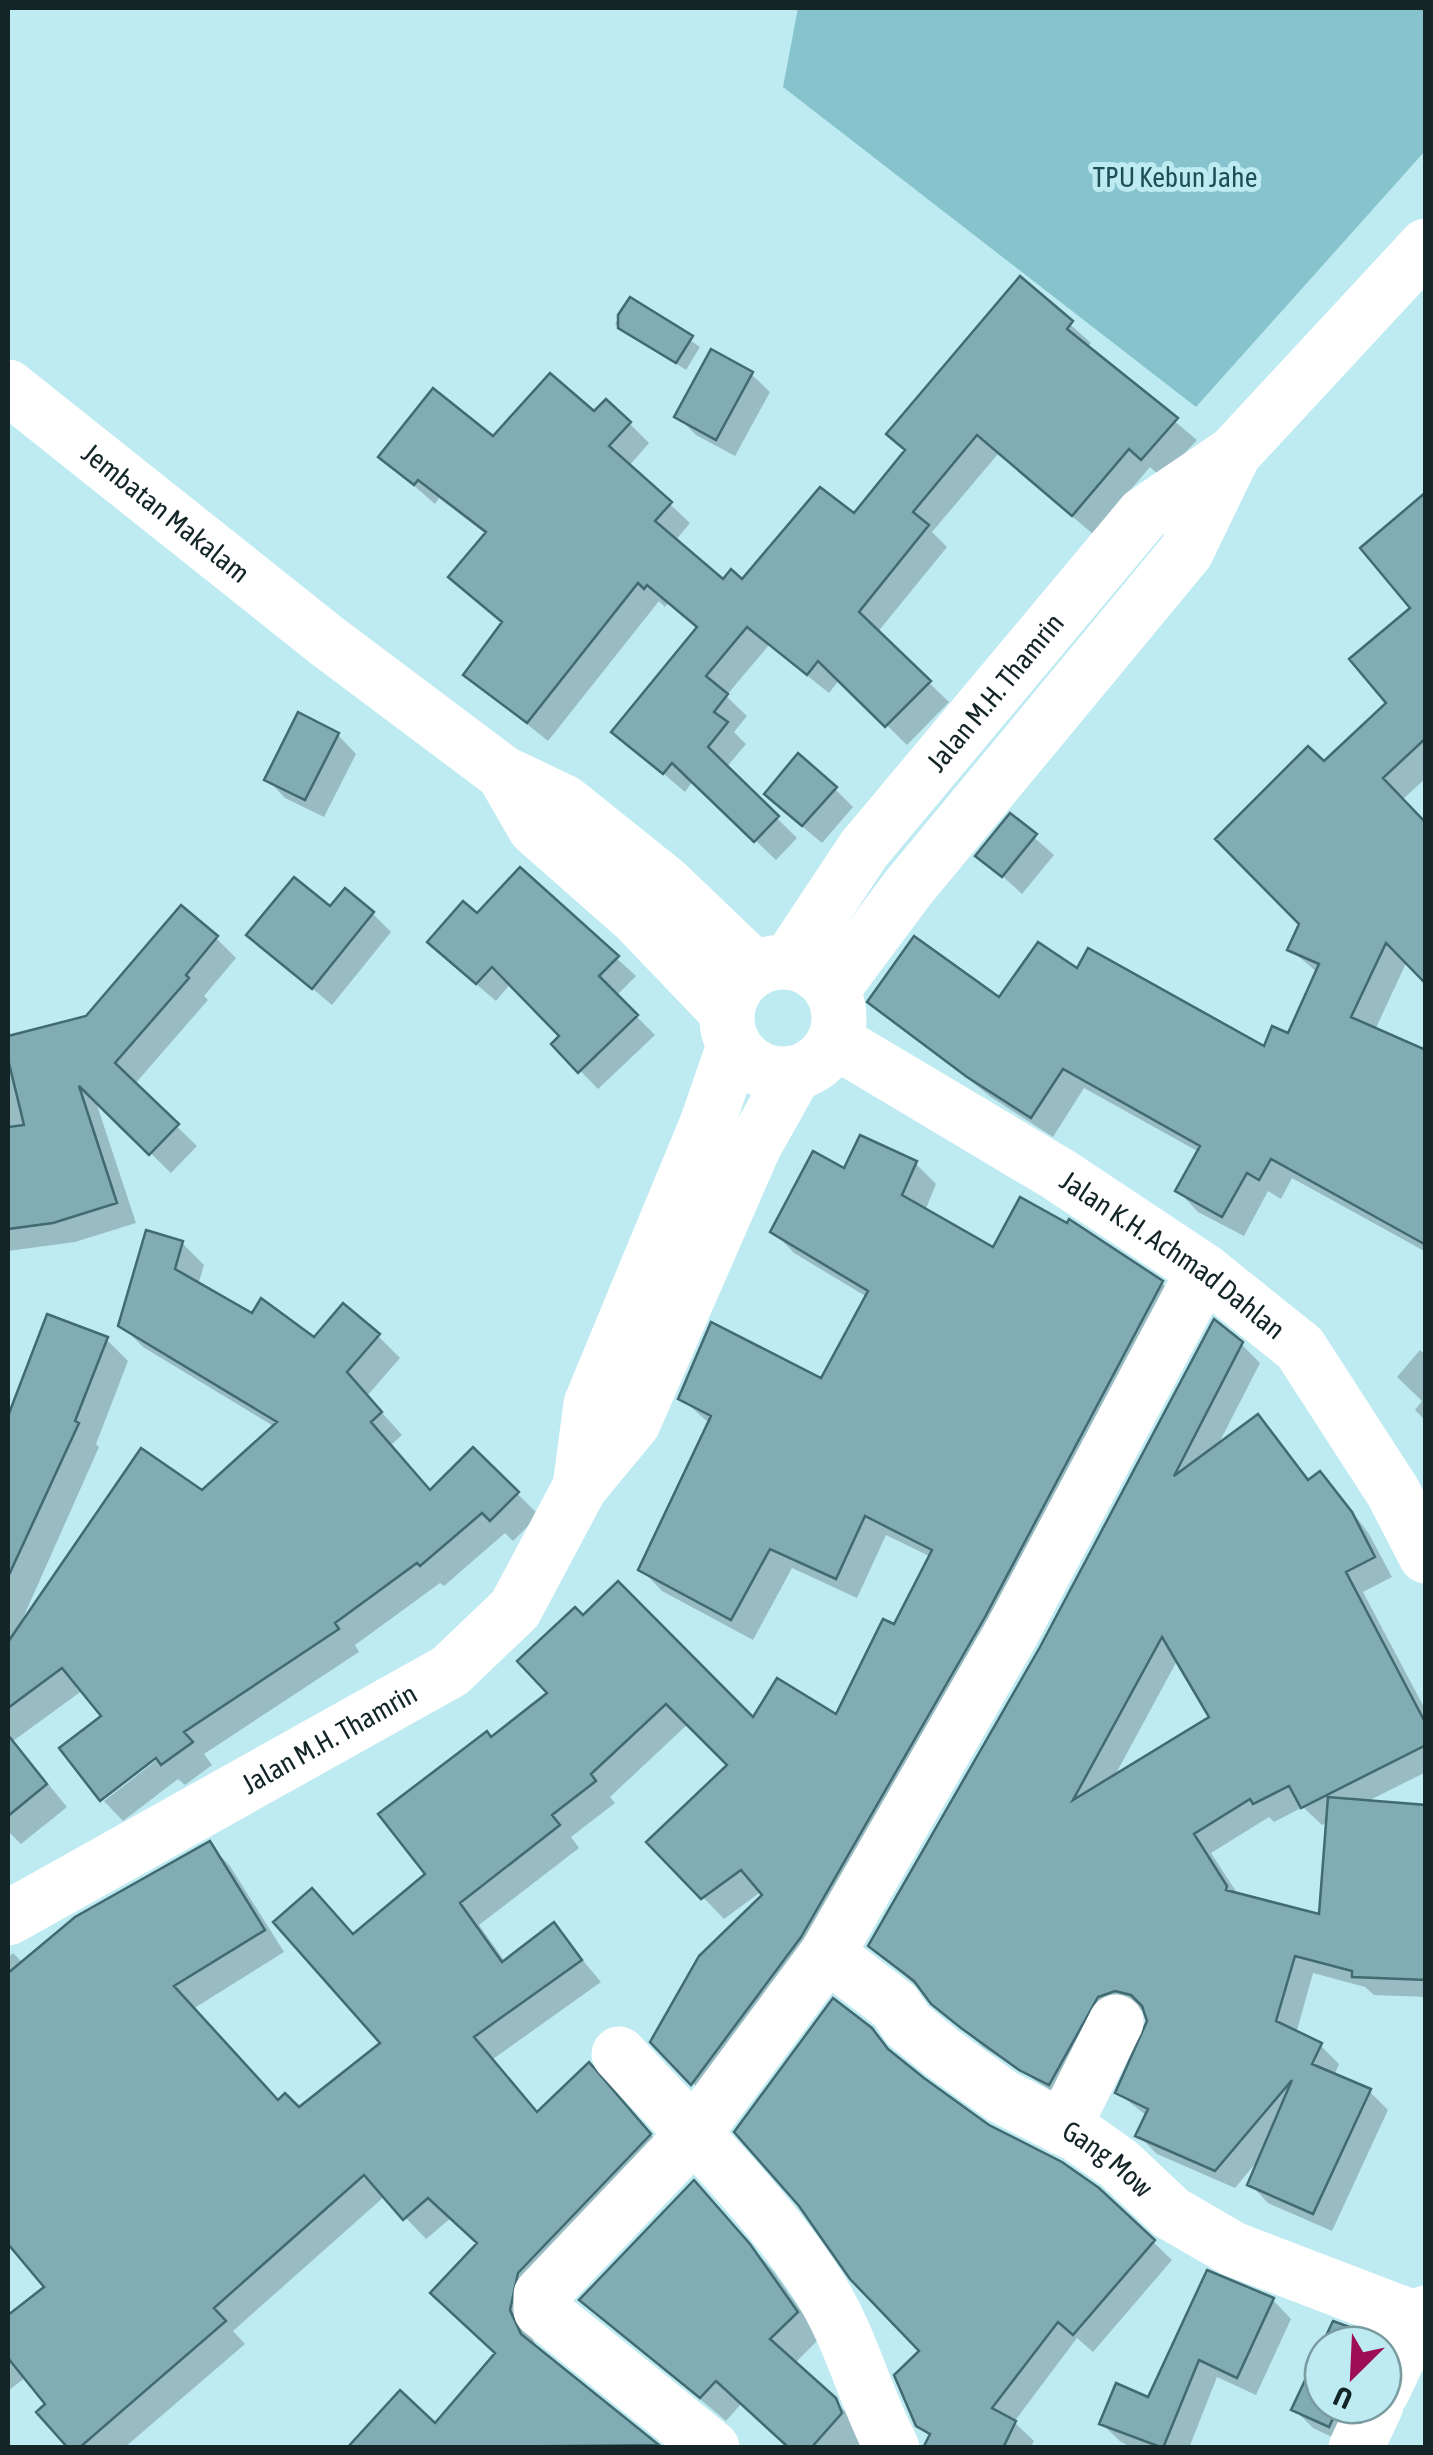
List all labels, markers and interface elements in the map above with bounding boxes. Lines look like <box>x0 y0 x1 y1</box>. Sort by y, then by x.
park label: TPU Kebun Jahe <box>1093 161 1257 193</box>
street label: Jembatan Makalam <box>76 437 256 589</box>
street label: Jalan M.H. Thamrin <box>920 607 1070 777</box>
street label: Jalan K.H. Achmad Dahlan <box>1054 1164 1291 1345</box>
street label: Jalan M.H. Thamrin <box>236 1677 422 1800</box>
street label: Gang Mow <box>1058 2114 1160 2204</box>
north arrow <box>1303 2325 1403 2425</box>
text: U <box>1329 2380 1357 2416</box>

